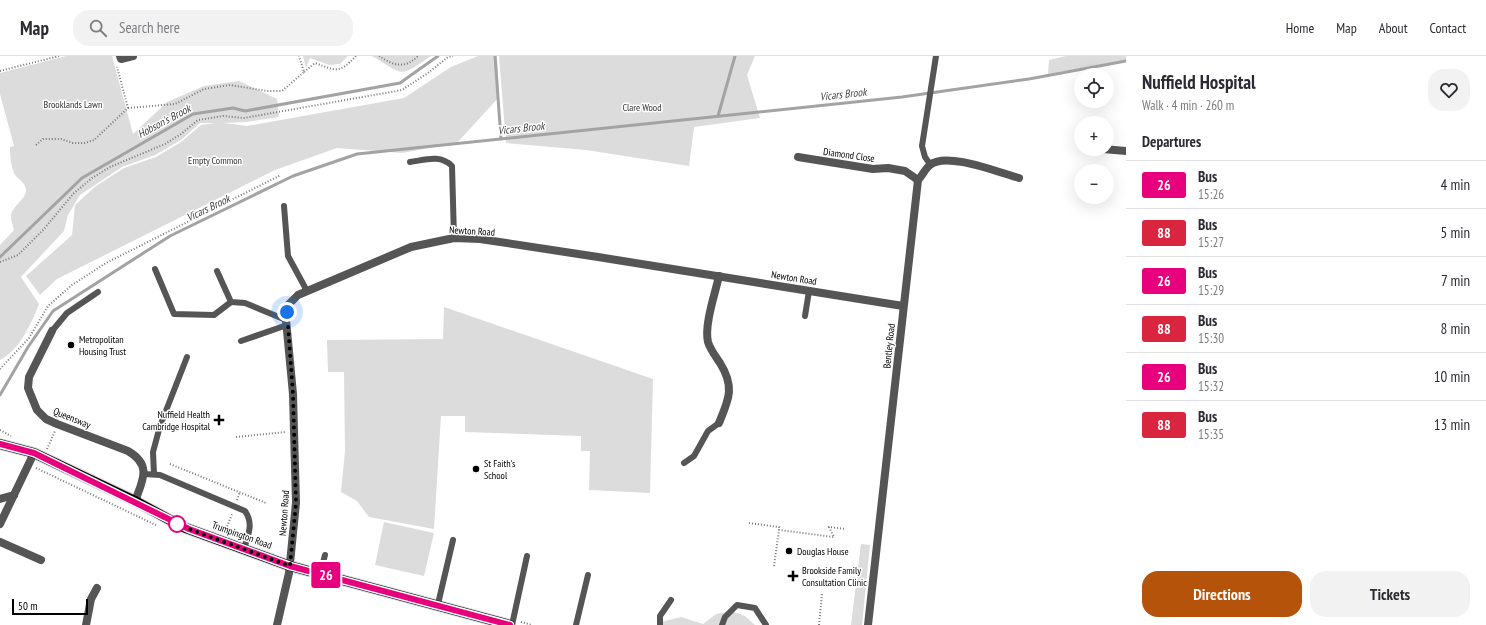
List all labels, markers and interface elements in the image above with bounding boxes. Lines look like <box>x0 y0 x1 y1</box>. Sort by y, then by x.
search box <box>73 10 353 46</box>
text: Map <box>20 16 49 40</box>
icon: search <box>87 17 109 39</box>
text: Search here <box>119 18 180 37</box>
text: Home <box>1286 19 1314 37</box>
text: Map <box>1336 19 1357 37</box>
text: About <box>1379 19 1408 37</box>
text: Contact <box>1430 19 1466 37</box>
map controls <box>1074 68 1114 204</box>
button: locate <box>1074 68 1114 108</box>
button: heart <box>1428 69 1470 111</box>
text: Nuffield Hospital <box>1142 70 1256 94</box>
water label: Vicars Brook <box>819 84 869 103</box>
text: Walk · 4 min · 260 m <box>1142 97 1234 114</box>
park label: Brooklands Lawn <box>44 98 102 111</box>
water label: Hobson's Brook <box>135 100 194 141</box>
park label: Clare Wood <box>622 101 662 114</box>
button: + <box>1074 116 1114 156</box>
water label: Vicars Brook <box>497 118 547 137</box>
text: Departures <box>1142 132 1201 151</box>
street label: Diamond Close <box>822 145 876 165</box>
park label: Empty Common <box>188 154 242 167</box>
button: − <box>1074 164 1114 204</box>
text: Bus <box>1198 167 1217 186</box>
text: 4 min <box>1440 175 1470 194</box>
text: 26 <box>1157 176 1171 194</box>
text: 15:26 <box>1198 186 1224 203</box>
water label: Vicars Brook <box>184 191 234 225</box>
text: Bus <box>1198 215 1217 234</box>
street label: Newton Road <box>449 223 495 239</box>
text: 5 min <box>1440 223 1470 242</box>
text: 88 <box>1157 224 1171 242</box>
text: 15:27 <box>1198 234 1224 251</box>
text: Bus <box>1198 263 1217 282</box>
street label: Newton Road <box>770 268 818 288</box>
text: 7 min <box>1441 271 1470 290</box>
text: 26 <box>1157 272 1171 290</box>
text: 15:29 <box>1198 282 1224 299</box>
your location <box>277 302 297 322</box>
text: Bus <box>1198 311 1217 330</box>
text: 8 min <box>1440 319 1470 338</box>
text: 88 <box>1157 320 1171 338</box>
street label: Bentley Road <box>880 323 898 369</box>
text: 15:30 <box>1198 330 1224 347</box>
place label: Metropolitan Housing Trust <box>79 333 126 358</box>
marker: Metropolitan Housing Trust <box>66 340 76 350</box>
text: Bus <box>1198 359 1217 378</box>
text: 10 min <box>1434 367 1470 386</box>
text: 26 <box>1157 368 1171 386</box>
text: 15:32 <box>1198 378 1224 395</box>
street label: Queensway <box>51 405 93 432</box>
text: Bus <box>1198 407 1217 426</box>
place label: Nuffield Health Cambridge Hospital <box>142 408 211 433</box>
marker: Nuffield Health Cambridge Hospital <box>213 414 225 426</box>
text: 13 min <box>1434 415 1470 434</box>
text: 88 <box>1157 416 1171 434</box>
text: 15:35 <box>1198 426 1224 443</box>
place label: St Faith's School <box>484 457 516 482</box>
marker: St Faith's School <box>471 464 481 474</box>
street label: Newton Road <box>276 490 292 536</box>
unlabelled marker <box>168 515 186 533</box>
street label: Trumpington Road <box>210 518 274 552</box>
place label: Douglas House <box>797 545 849 558</box>
marker: Douglas House <box>784 546 794 556</box>
line badge: 26 <box>308 562 344 588</box>
place label: Brookside Family Consultation Clinic <box>802 564 867 589</box>
text: 26 <box>319 566 333 584</box>
marker: Brookside Family Consultation Clinic <box>787 570 799 582</box>
button: Directions <box>1142 571 1302 617</box>
button: Tickets <box>1310 571 1470 617</box>
scale bar <box>12 597 88 616</box>
text: 50 m <box>18 599 37 613</box>

